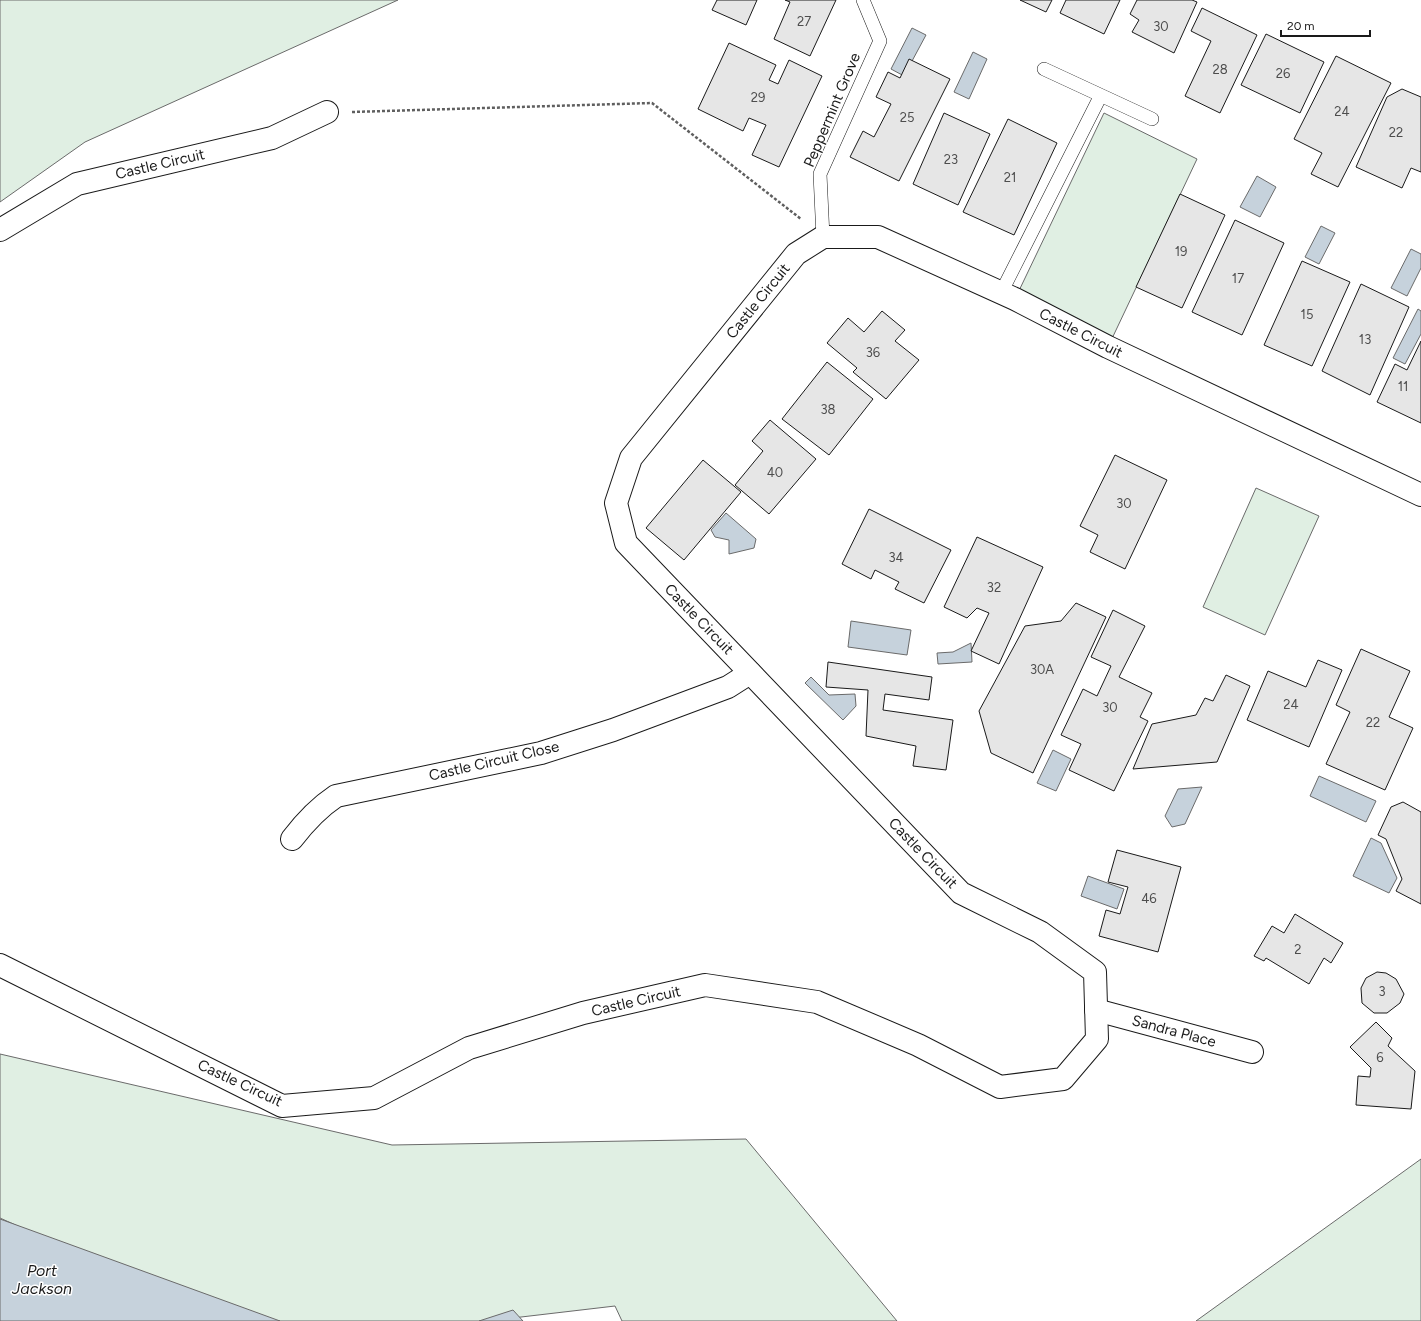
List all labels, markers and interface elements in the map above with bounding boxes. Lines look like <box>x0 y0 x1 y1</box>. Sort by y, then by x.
scale bar <box>1281 12 1370 38</box>
house number: 27 <box>797 14 811 29</box>
house number: 30 <box>1153 19 1169 34</box>
text: 20 m <box>1287 19 1315 33</box>
street label: Peppermint Grove <box>800 50 864 170</box>
house number: 28 <box>1212 62 1228 77</box>
house number: 26 <box>1276 66 1290 81</box>
house number: 29 <box>751 90 765 105</box>
house number: 24 <box>1334 104 1350 119</box>
house number: 25 <box>900 110 914 125</box>
house number: 22 <box>1389 125 1403 140</box>
street label: Castle Circuit <box>113 145 207 183</box>
house number: 23 <box>944 152 958 167</box>
house number: 21 <box>1004 170 1016 185</box>
house number: 19 <box>1175 244 1187 259</box>
street label: Castle Circuit <box>722 260 794 342</box>
house number: 17 <box>1232 271 1244 286</box>
street label: Castle Circuit <box>1036 304 1126 362</box>
house number: 15 <box>1301 307 1313 322</box>
house number: 13 <box>1359 332 1371 347</box>
house number: 36 <box>866 345 880 360</box>
house number: 11 <box>1398 379 1408 394</box>
house number: 38 <box>820 402 836 417</box>
house number: 40 <box>767 465 783 480</box>
house number: 30 <box>1116 496 1132 511</box>
house number: 34 <box>888 550 904 565</box>
street label: Castle Circuit <box>661 580 737 658</box>
house number: 32 <box>987 580 1001 595</box>
house number: 30A <box>1030 662 1054 677</box>
house number: 24 <box>1283 697 1299 712</box>
house number: 30 <box>1102 700 1118 715</box>
house number: 22 <box>1366 715 1380 730</box>
street label: Castle Circuit Close <box>427 737 561 785</box>
street label: Castle Circuit <box>885 814 961 892</box>
house number: 46 <box>1141 891 1157 906</box>
house number: 2 <box>1294 942 1302 957</box>
street label: Castle Circuit <box>589 982 683 1020</box>
house number: 3 <box>1378 984 1386 999</box>
street label: Sandra Place <box>1130 1011 1218 1051</box>
house number: 6 <box>1376 1050 1384 1065</box>
street label: Castle Circuit <box>195 1056 285 1111</box>
water label: Port Jackson <box>11 1261 72 1298</box>

